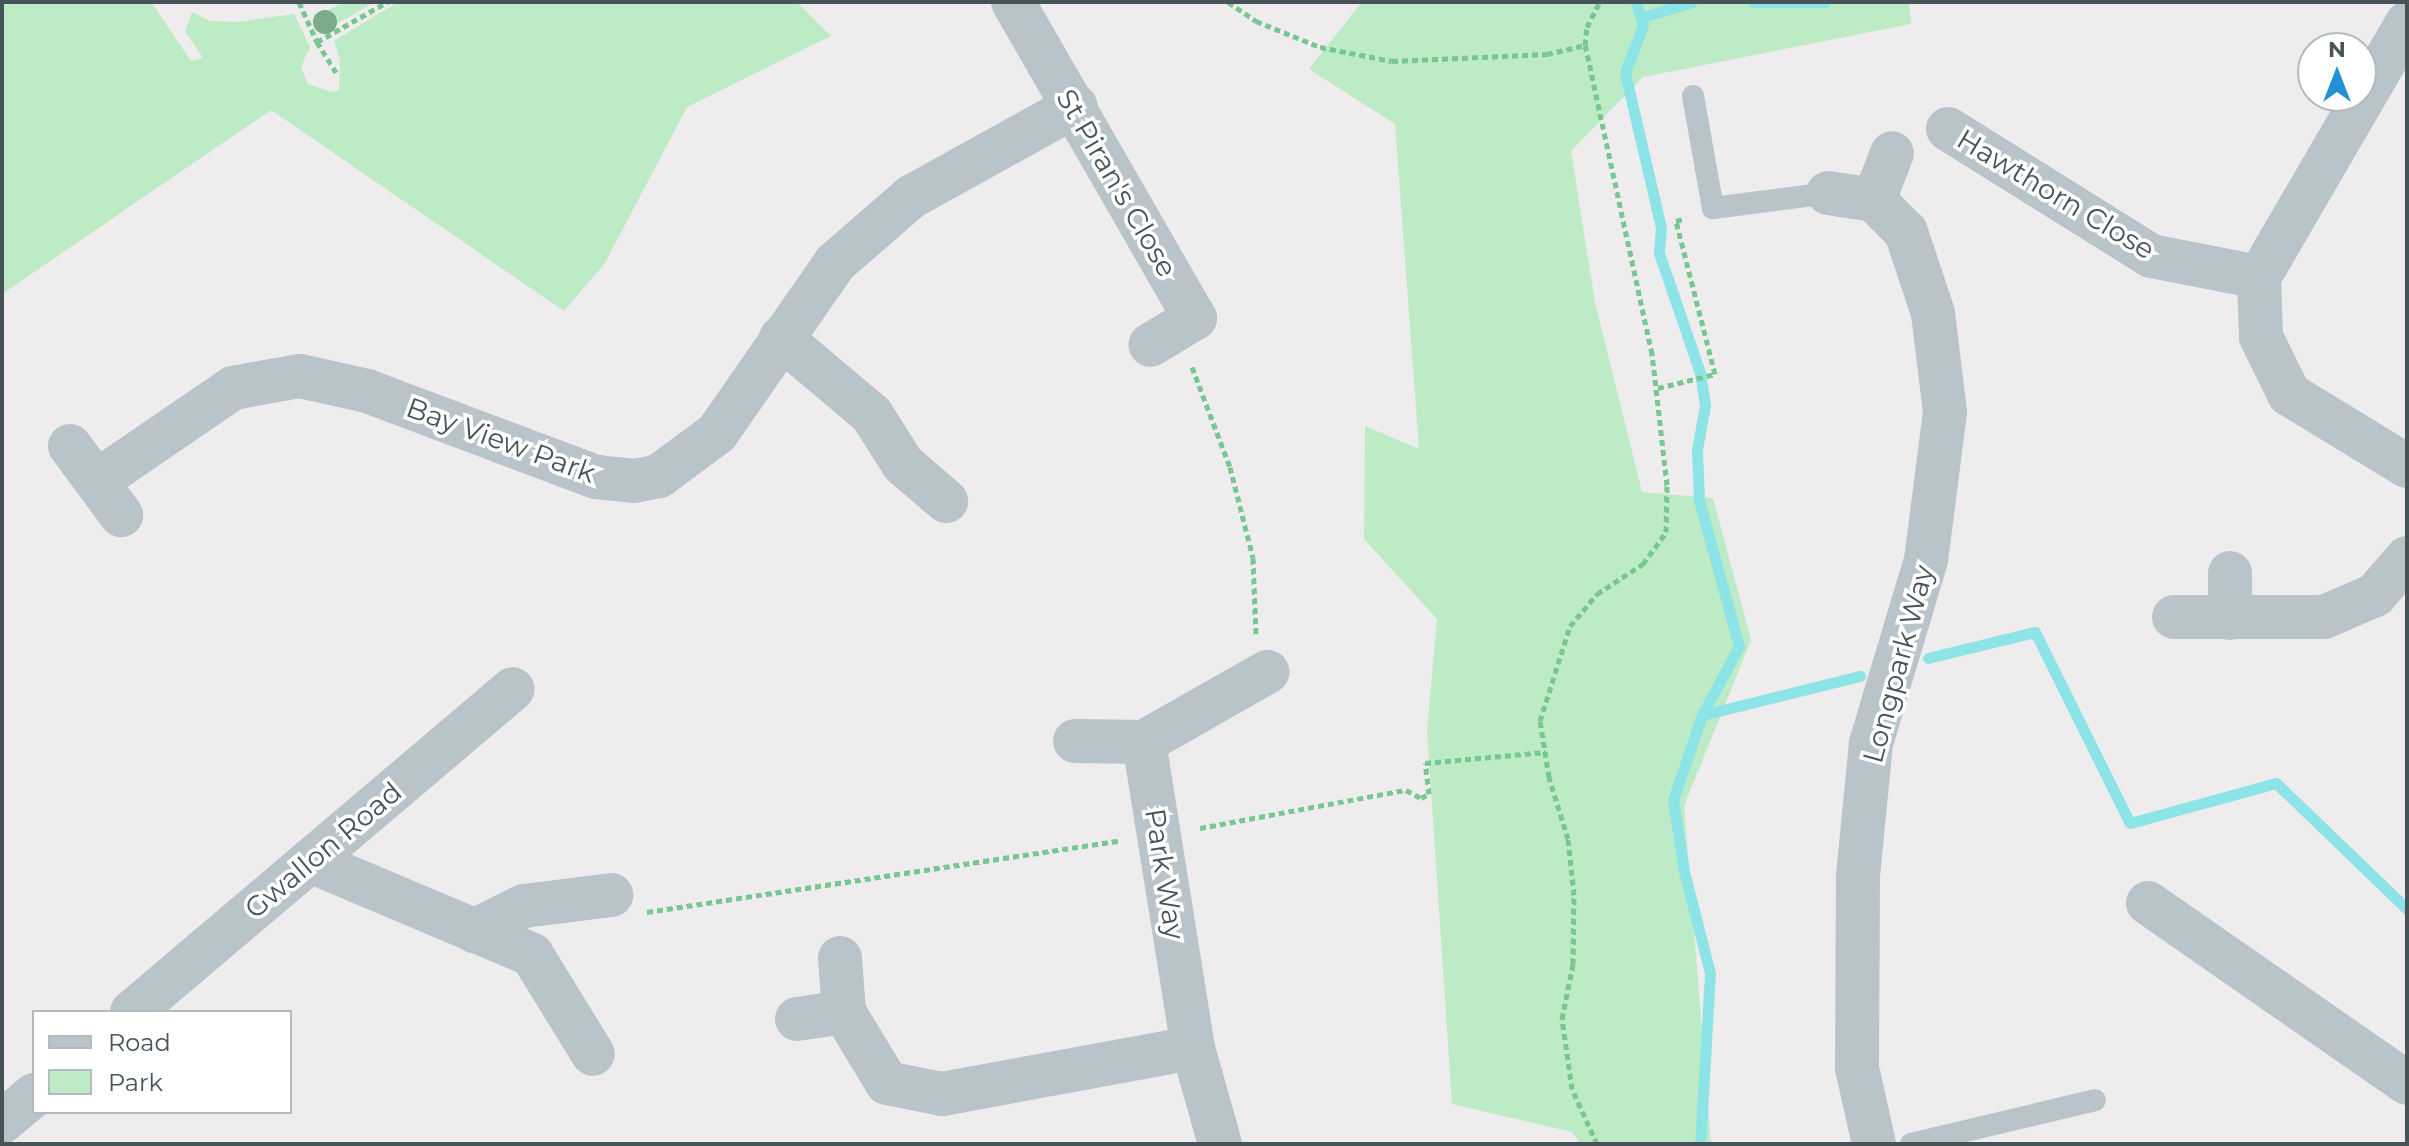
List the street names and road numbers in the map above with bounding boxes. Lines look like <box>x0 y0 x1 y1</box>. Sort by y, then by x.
street label: St Piran's Close <box>1050 83 1184 283</box>
street label: Hawthorn Close <box>1951 122 2161 266</box>
street label: Bay View Park <box>402 390 600 490</box>
street label: Longpark Way <box>1855 562 1941 766</box>
street label: Gwallon Road <box>238 775 408 925</box>
street label: Park Way <box>1138 806 1192 942</box>

